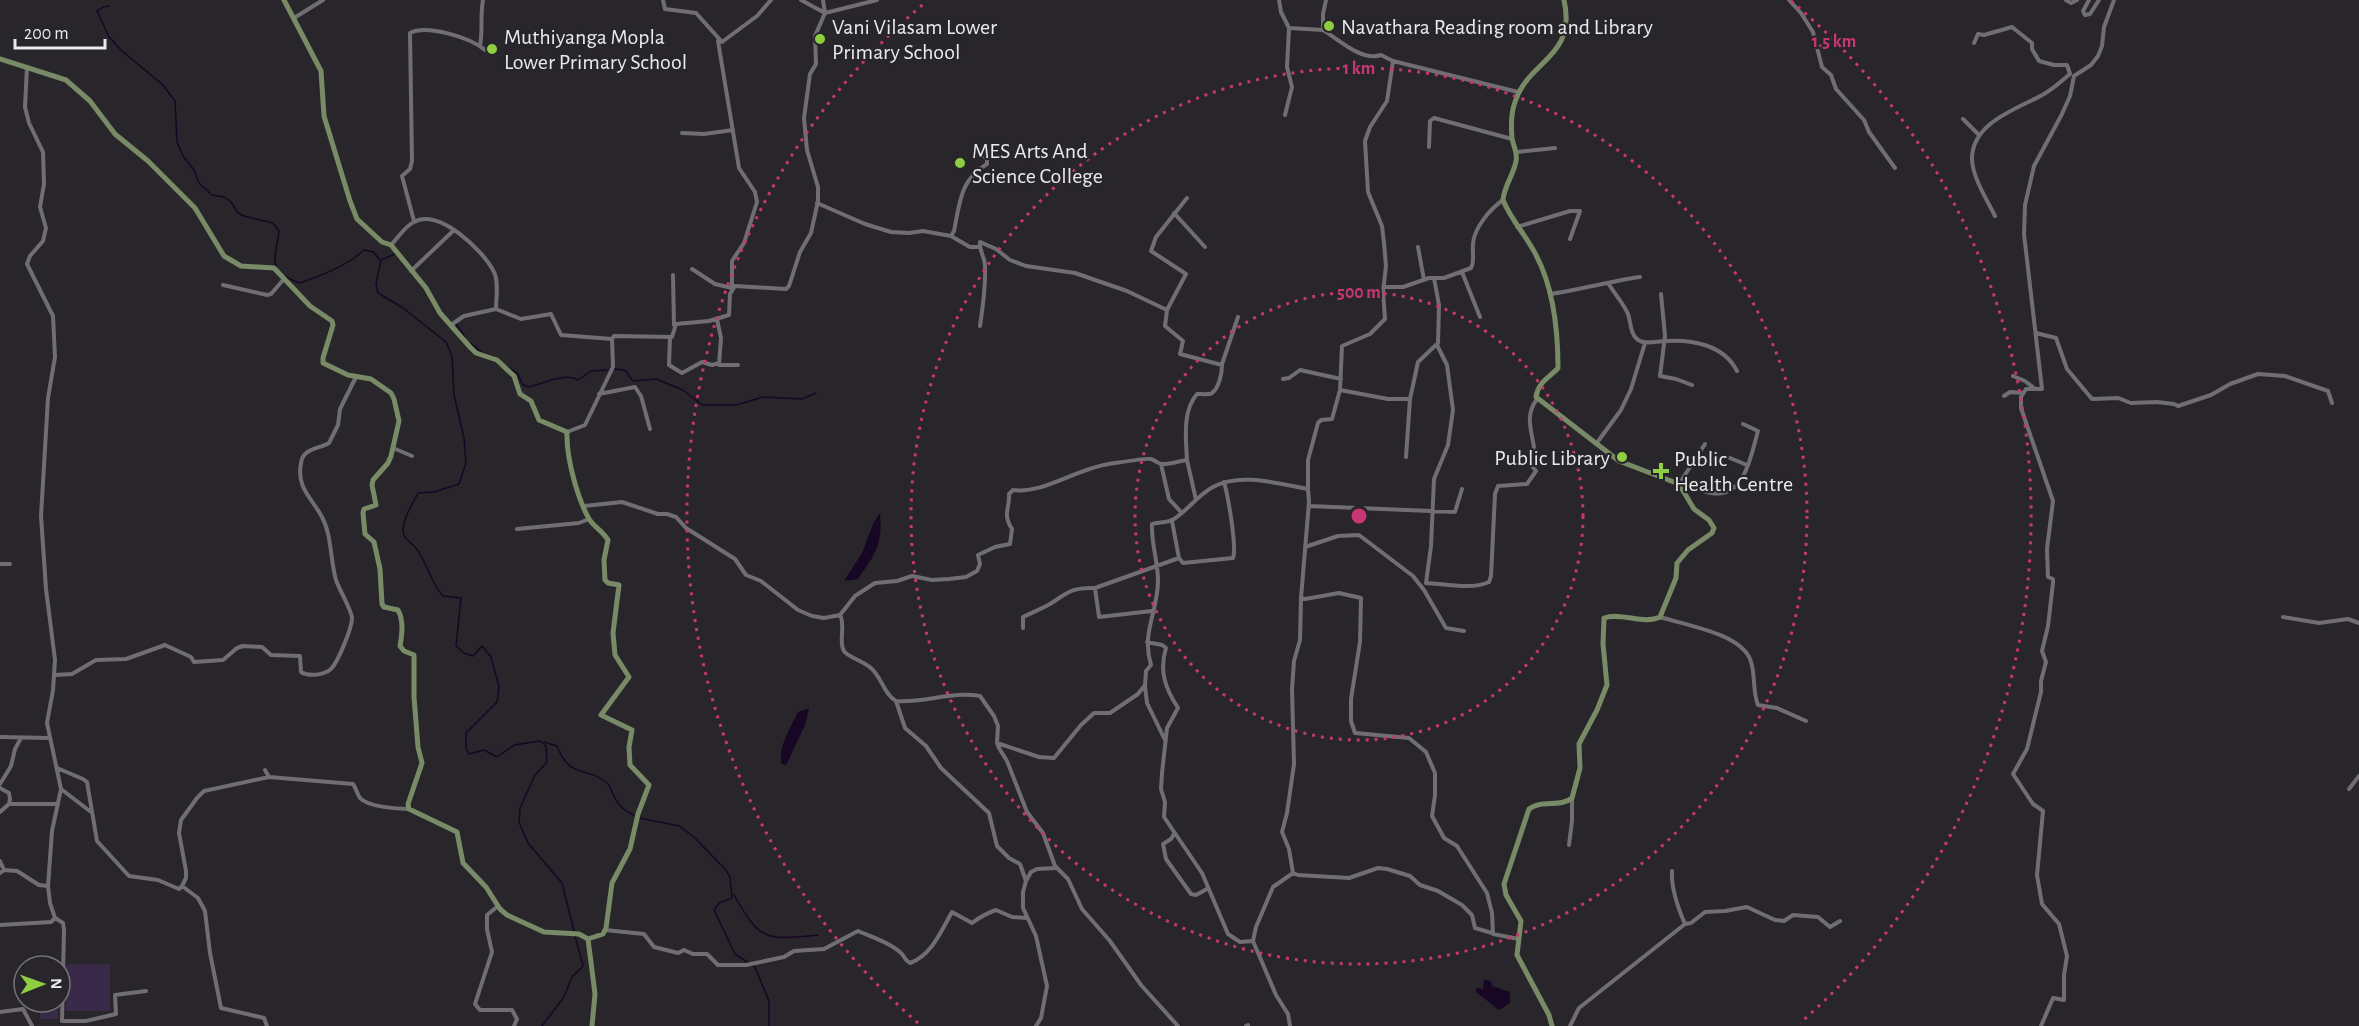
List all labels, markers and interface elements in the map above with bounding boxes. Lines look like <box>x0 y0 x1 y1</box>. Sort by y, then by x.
scale bar <box>15 12 105 50</box>
place label: Vani Vilasam Lower Primary School <box>832 16 997 63</box>
place label: Navathara Reading room and Library <box>1341 16 1654 38</box>
marker: Navathara Reading room and Library <box>1322 19 1336 33</box>
text: 200 m <box>24 25 69 43</box>
place label: Muthiyanga Mopla Lower Primary School <box>504 26 687 73</box>
marker: Vani Vilasam Lower Primary School <box>813 32 827 46</box>
text: 1.5 km <box>1812 33 1856 51</box>
marker: Muthiyanga Mopla Lower Primary School <box>485 42 499 56</box>
text: 1 km <box>1343 60 1375 78</box>
place label: MES Arts And Science College <box>972 140 1103 187</box>
marker: MES Arts And Science College <box>953 156 967 170</box>
text: 500 m <box>1337 284 1381 302</box>
place label: Public Library <box>1494 447 1611 469</box>
place label: Public Health Centre <box>1674 448 1793 495</box>
marker: Public Library <box>1615 450 1629 464</box>
marker: Public Health Centre <box>1652 462 1670 480</box>
centre of rings <box>1349 506 1369 526</box>
north arrow <box>12 954 72 1014</box>
text: N <box>48 978 64 989</box>

